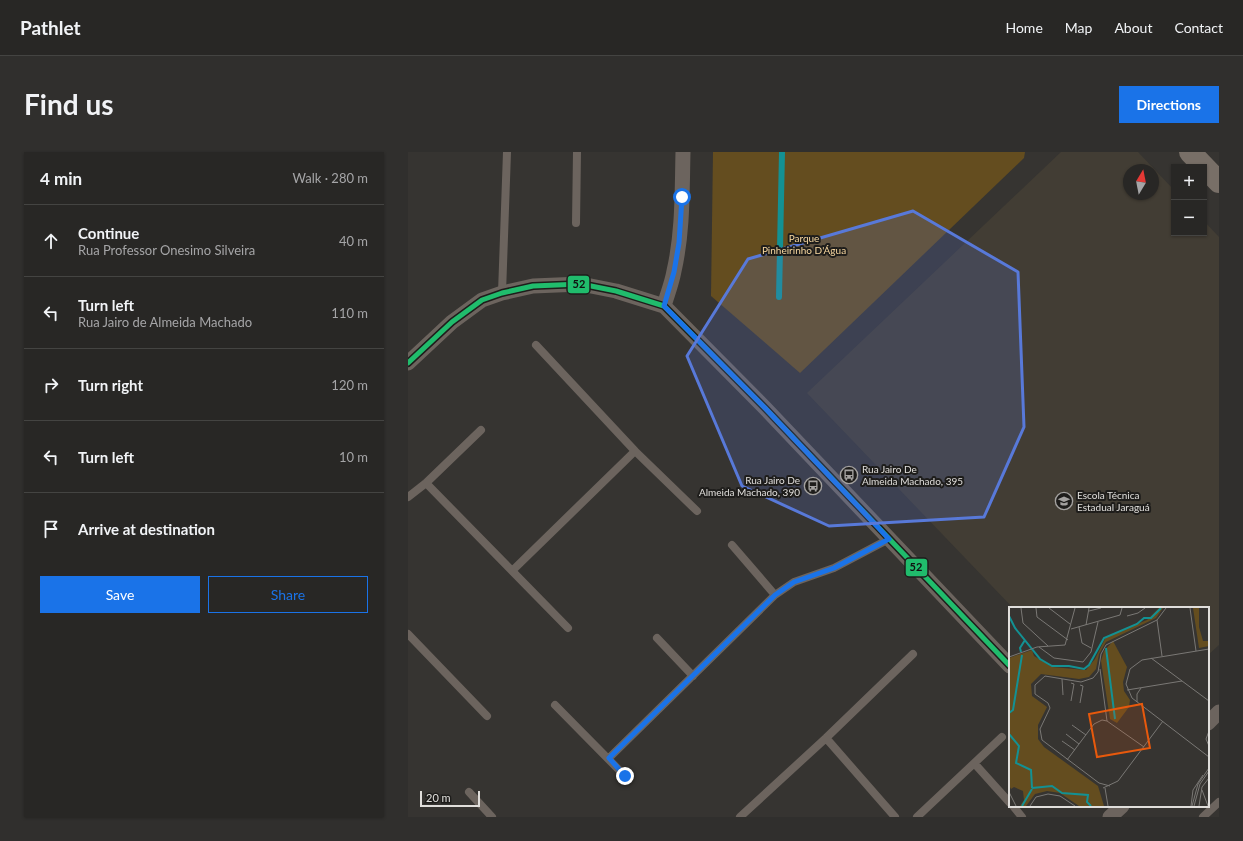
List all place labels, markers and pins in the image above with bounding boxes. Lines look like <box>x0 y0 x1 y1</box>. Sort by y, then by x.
place label: Rua Jairo De Almeida Machado, 395 <box>862 463 963 487</box>
bus stop icon: Rua Jairo De Almeida Machado, 395 <box>839 465 859 485</box>
place label: Rua Jairo De Almeida Machado, 390 <box>699 474 800 498</box>
bus stop icon: Rua Jairo De Almeida Machado, 390 <box>803 476 823 496</box>
place label: Escola Técnica Estadual Jaraguá <box>1077 489 1150 513</box>
school or university icon: Escola Técnica Estadual Jaraguá <box>1054 491 1074 511</box>

